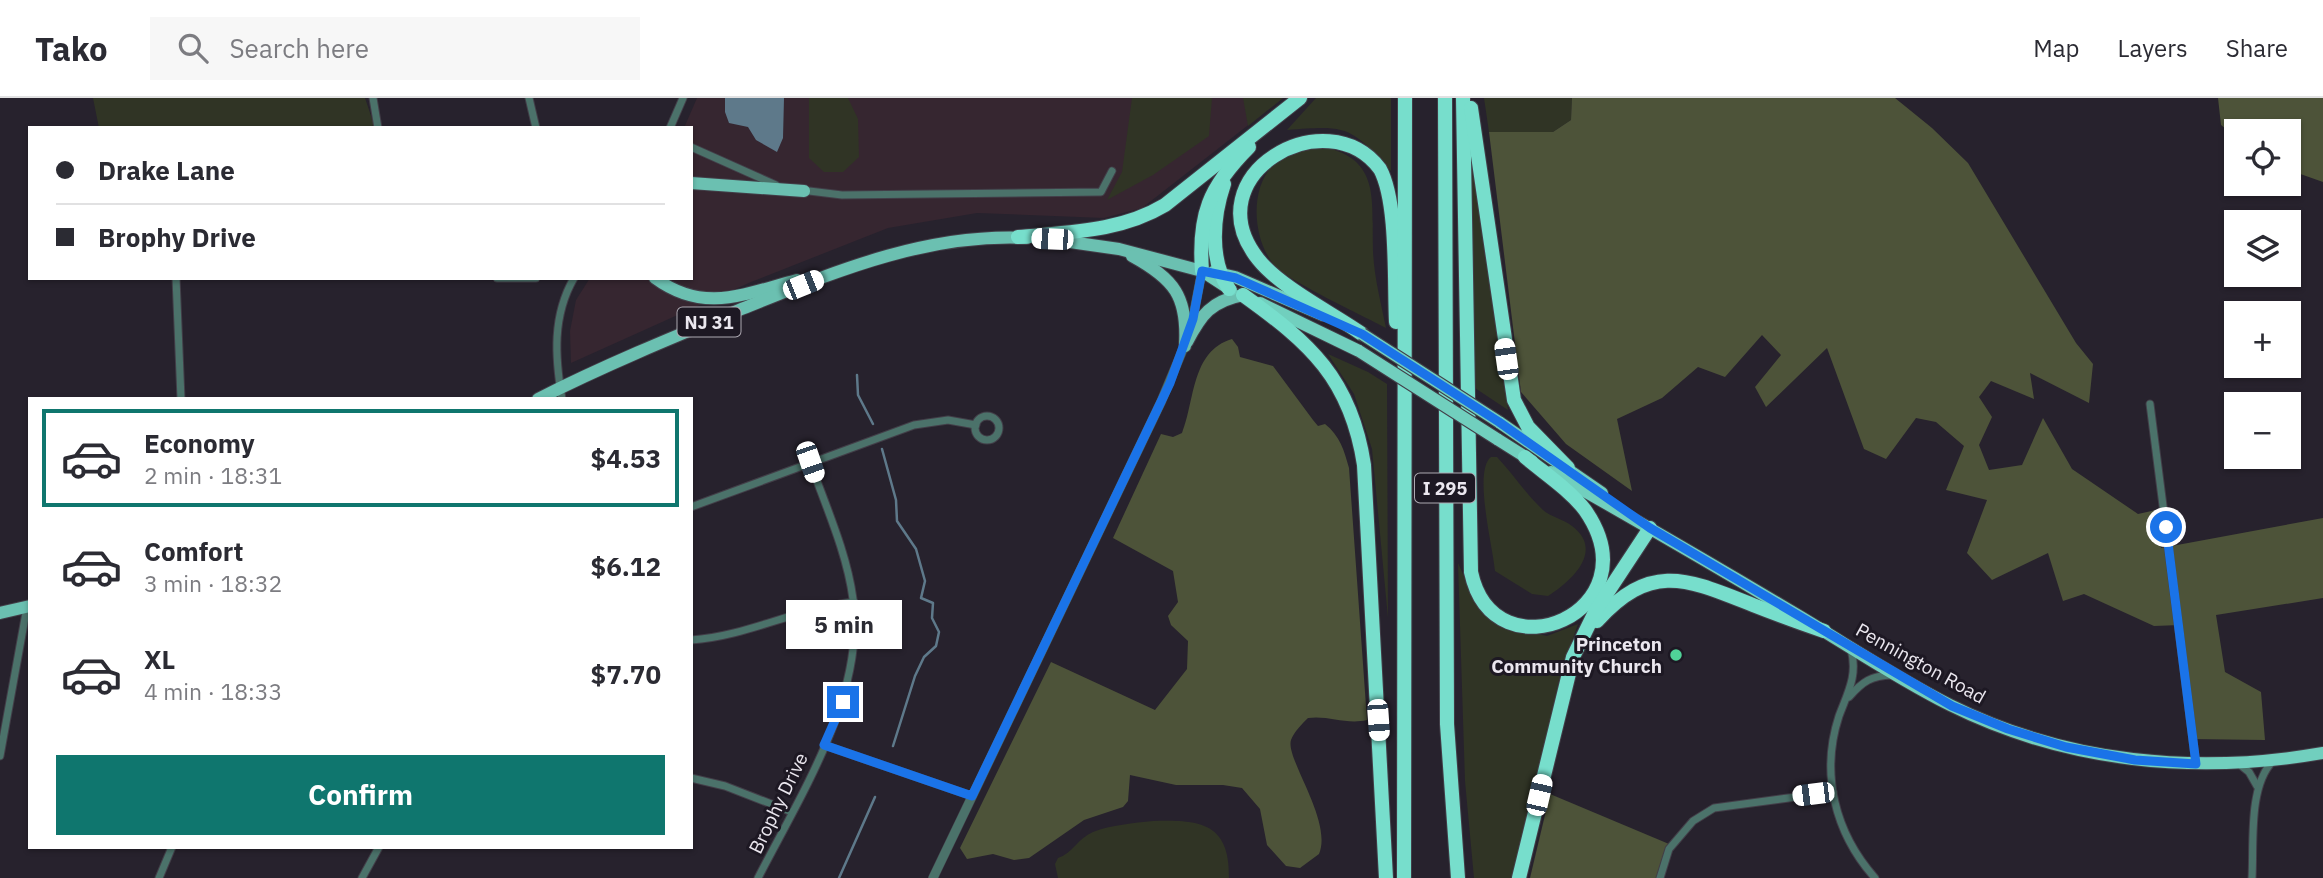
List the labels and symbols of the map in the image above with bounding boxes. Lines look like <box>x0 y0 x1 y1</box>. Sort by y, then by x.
car <box>1031 228 1074 250</box>
car <box>780 267 827 303</box>
road number: NJ 31 <box>678 308 740 336</box>
car <box>1493 337 1520 381</box>
car <box>794 439 827 485</box>
road number: I 295 <box>1415 474 1475 502</box>
route start <box>2150 511 2182 543</box>
callout: 5 min <box>785 601 901 650</box>
street label: Pennington Road <box>1852 617 1990 709</box>
place label: Princeton Community Church <box>1491 632 1662 678</box>
marker: Princeton Community Church <box>1668 647 1684 663</box>
route end <box>827 686 859 718</box>
car <box>1367 698 1390 742</box>
street label: Brophy Drive <box>743 748 813 858</box>
car <box>1525 772 1554 818</box>
car <box>1791 781 1836 807</box>

